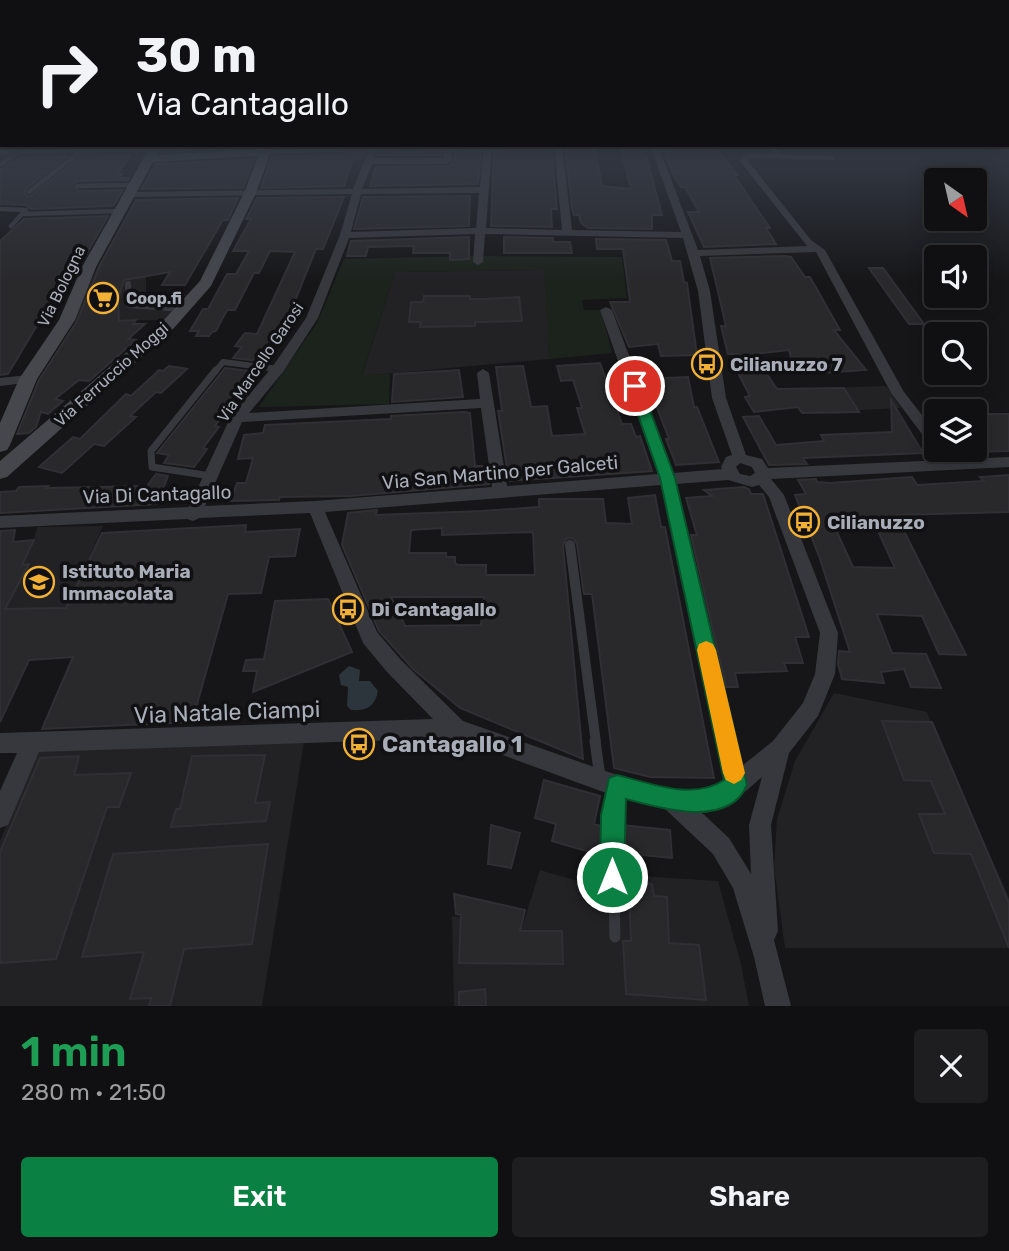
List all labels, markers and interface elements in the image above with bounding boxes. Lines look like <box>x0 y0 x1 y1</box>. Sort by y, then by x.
text: 30 m <box>136 26 257 84</box>
icon: right <box>21 28 112 119</box>
text: Via Cantagallo <box>136 85 349 123</box>
north arrow <box>924 168 987 231</box>
map controls <box>924 168 987 462</box>
street label: Via Bologna <box>34 242 89 330</box>
button: sound <box>924 245 987 308</box>
supermarket icon: Coop.fi <box>86 281 120 315</box>
place label: Coop.fi <box>126 289 182 308</box>
street label: Via Marcello Garosi <box>213 299 307 426</box>
street label: Via Ferruccio Moggi <box>51 318 172 430</box>
button: search <box>924 322 987 385</box>
bus stop icon: Cilianuzzo 7 <box>690 347 724 381</box>
place label: Cilianuzzo 7 <box>730 353 843 376</box>
pin <box>605 356 665 416</box>
icon: arrive <box>616 367 654 405</box>
button: layers <box>924 399 987 462</box>
street label: Via San Martino per Galceti <box>381 451 619 494</box>
street label: Via Di Cantagallo <box>82 480 232 509</box>
bus stop icon: Cilianuzzo <box>787 505 821 539</box>
place label: Cilianuzzo <box>827 511 925 534</box>
place label: Istituto Maria Immacolata <box>62 560 191 605</box>
school or university icon: Istituto Maria Immacolata <box>22 565 56 599</box>
bus stop icon: Di Cantagallo <box>331 592 365 626</box>
place label: Di Cantagallo <box>371 598 497 621</box>
street label: Via Natale Ciampi <box>133 695 321 729</box>
bus stop icon: Cantagallo 1 <box>342 727 376 761</box>
place label: Cantagallo 1 <box>382 730 522 758</box>
position arrow <box>575 840 649 914</box>
text: 1 min <box>21 1027 127 1077</box>
button: close <box>914 1029 988 1103</box>
text: 280 m · 21:50 <box>21 1078 166 1106</box>
button: Exit <box>21 1157 498 1237</box>
button: Share <box>512 1157 988 1237</box>

